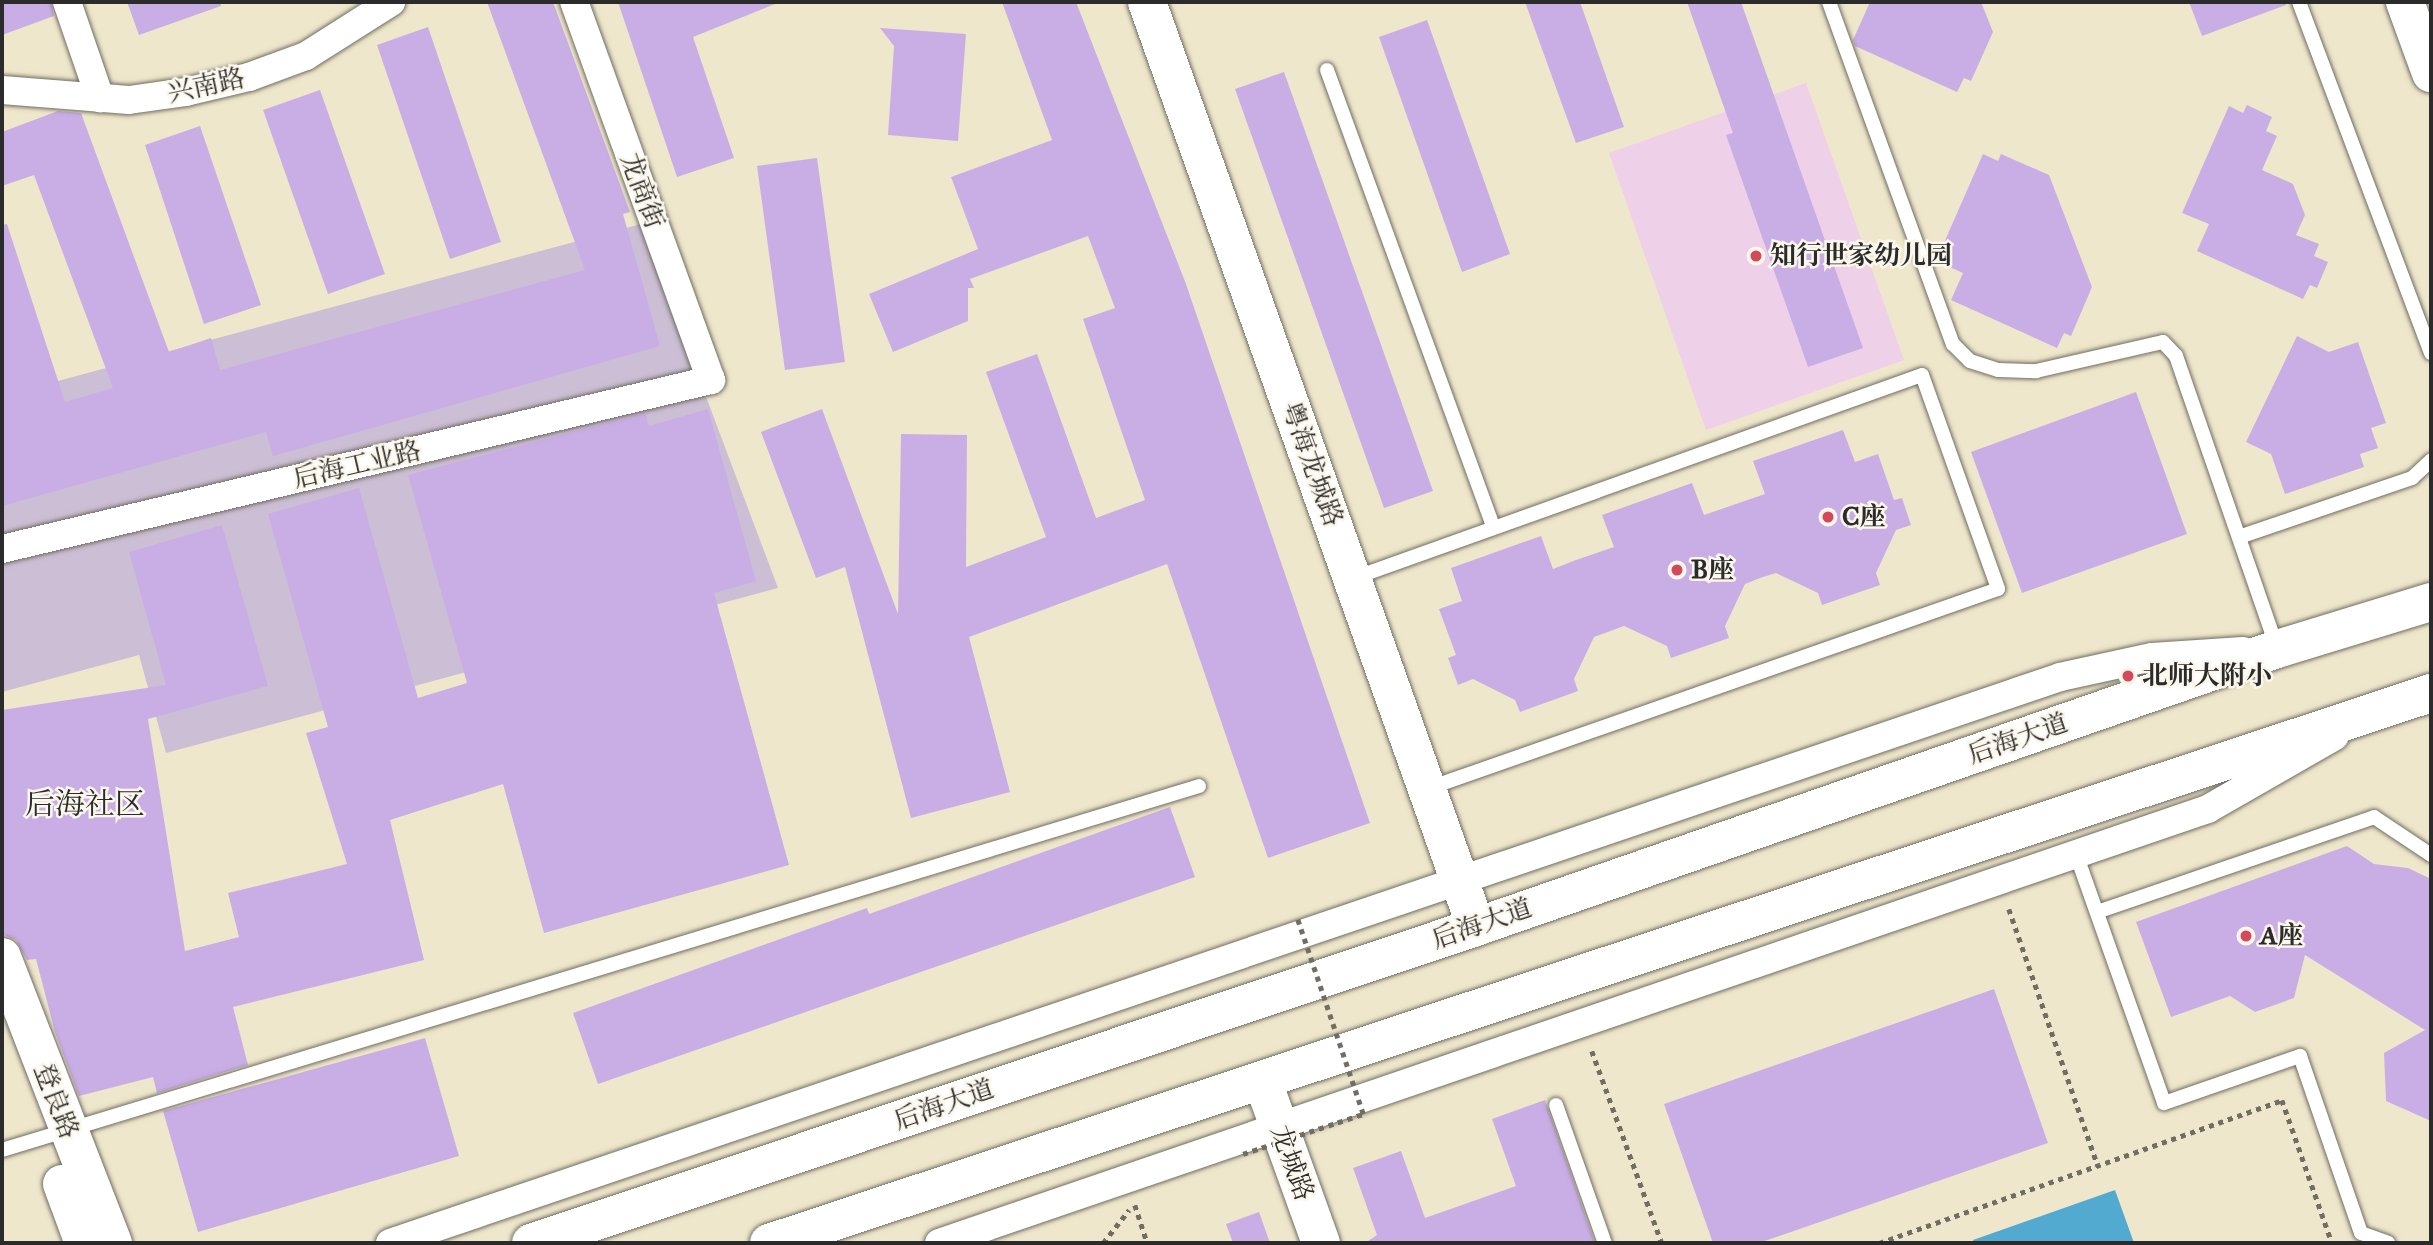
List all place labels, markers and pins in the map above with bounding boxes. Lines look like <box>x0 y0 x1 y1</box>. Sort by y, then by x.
place label: 知行世家幼儿园 <box>1770 240 1952 272</box>
marker: 知行世家幼儿园 <box>1748 248 1764 264</box>
place label: C座 <box>1842 501 1886 533</box>
marker: C座 <box>1820 509 1836 525</box>
place label: B座 <box>1691 554 1734 586</box>
marker: B座 <box>1669 562 1685 578</box>
place label: 北师大附小 <box>2142 660 2272 692</box>
marker: 北师大附小 <box>2120 668 2136 684</box>
place label: A座 <box>2260 920 2304 952</box>
marker: A座 <box>2238 928 2254 944</box>

